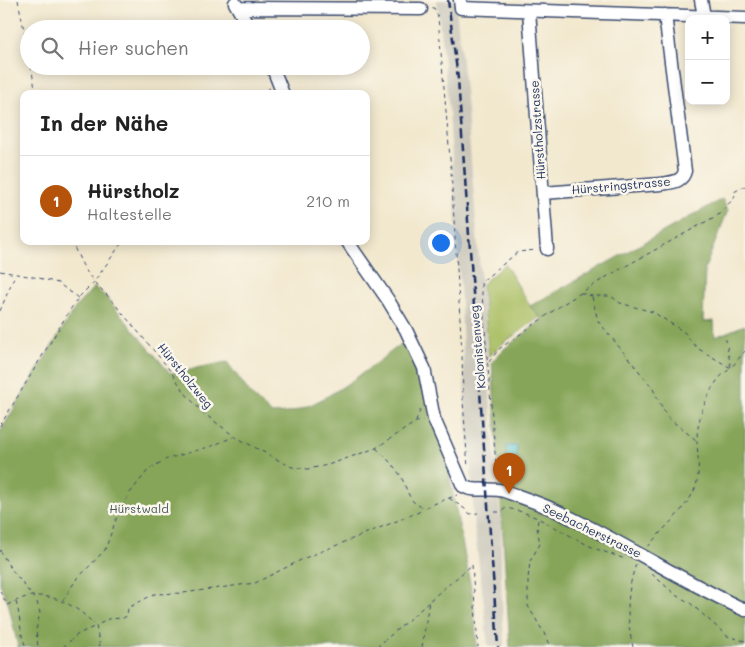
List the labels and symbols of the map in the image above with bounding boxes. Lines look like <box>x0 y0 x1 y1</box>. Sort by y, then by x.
street label: Hürstholzstrasse <box>526 80 548 180</box>
street label: Hürstringstrasse <box>571 173 671 197</box>
your location <box>428 230 454 256</box>
street label: Kolonistenweg <box>465 305 489 390</box>
street label: Hürstholzweg <box>155 339 217 411</box>
pin: 1 <box>493 453 525 494</box>
street label: Seebacherstrasse <box>541 499 644 561</box>
park label: Hürstwald <box>109 500 169 516</box>

